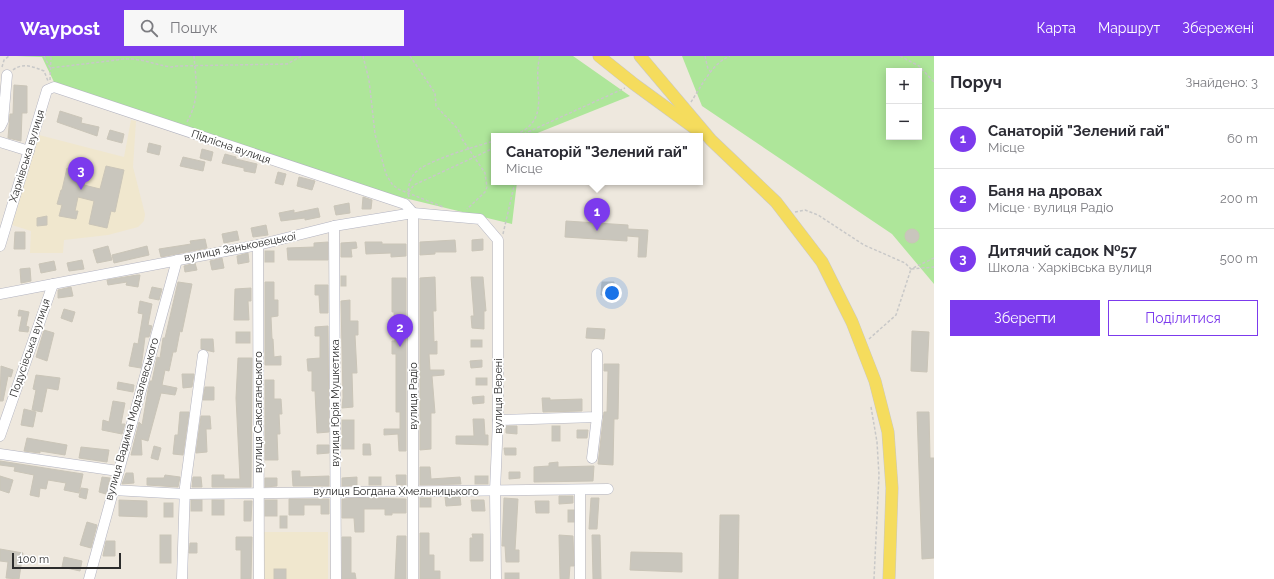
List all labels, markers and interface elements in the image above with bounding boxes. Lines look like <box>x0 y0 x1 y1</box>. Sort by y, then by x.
search box <box>124 10 404 46</box>
text: Waypost <box>20 17 100 39</box>
icon: search <box>138 17 160 39</box>
text: Пошук <box>170 19 218 37</box>
text: Карта <box>1037 20 1076 36</box>
text: Маршрут <box>1098 20 1160 36</box>
text: Збережені <box>1182 20 1254 36</box>
map controls <box>886 68 922 140</box>
button: + <box>886 68 922 104</box>
text: Поруч <box>950 72 1002 92</box>
text: Знайдено: 3 <box>1185 75 1258 90</box>
button: − <box>886 104 922 140</box>
street label: Харківська вулиця <box>7 108 47 204</box>
text: Санаторій "Зелений гай" <box>988 122 1170 140</box>
street label: Підлісна вулиця <box>190 127 272 167</box>
text: 1 <box>960 131 966 146</box>
text: 60 m <box>1227 131 1258 146</box>
popup <box>491 133 703 185</box>
text: Місце <box>988 140 1025 155</box>
text: Санаторій "Зелений гай" <box>506 143 688 161</box>
pin: 3 <box>68 157 94 190</box>
text: Місце <box>506 161 543 176</box>
text: Баня на дровах <box>988 182 1102 200</box>
text: 2 <box>959 191 967 206</box>
text: 200 m <box>1220 191 1258 206</box>
pin: 1 <box>584 198 610 231</box>
text: Місце · вулиця Радіо <box>988 200 1114 215</box>
street label: вулиця Заньковецької <box>183 230 298 264</box>
text: Дитячий садок №57 <box>988 242 1137 260</box>
text: 3 <box>959 251 967 266</box>
text: 500 m <box>1220 251 1258 266</box>
text: Школа · Харківська вулиця <box>988 260 1152 275</box>
your location <box>602 283 622 303</box>
street label: Подусівська вулиця <box>7 297 53 399</box>
button: Зберегти <box>950 300 1100 336</box>
button: Поділитися <box>1108 300 1258 336</box>
pin: 2 <box>387 314 413 347</box>
street label: вулиця Вадима Модзалевського <box>102 336 162 502</box>
street label: вулиця Юрія Мушкетика <box>329 339 342 467</box>
street label: вулиця Саксаганського <box>252 351 265 473</box>
street label: вулиця Верені <box>492 358 505 434</box>
street label: вулиця Радіо <box>407 362 420 430</box>
street label: вулиця Богдана Хмельницького <box>313 485 479 498</box>
scale bar <box>12 551 121 570</box>
text: 100 m <box>18 553 49 566</box>

